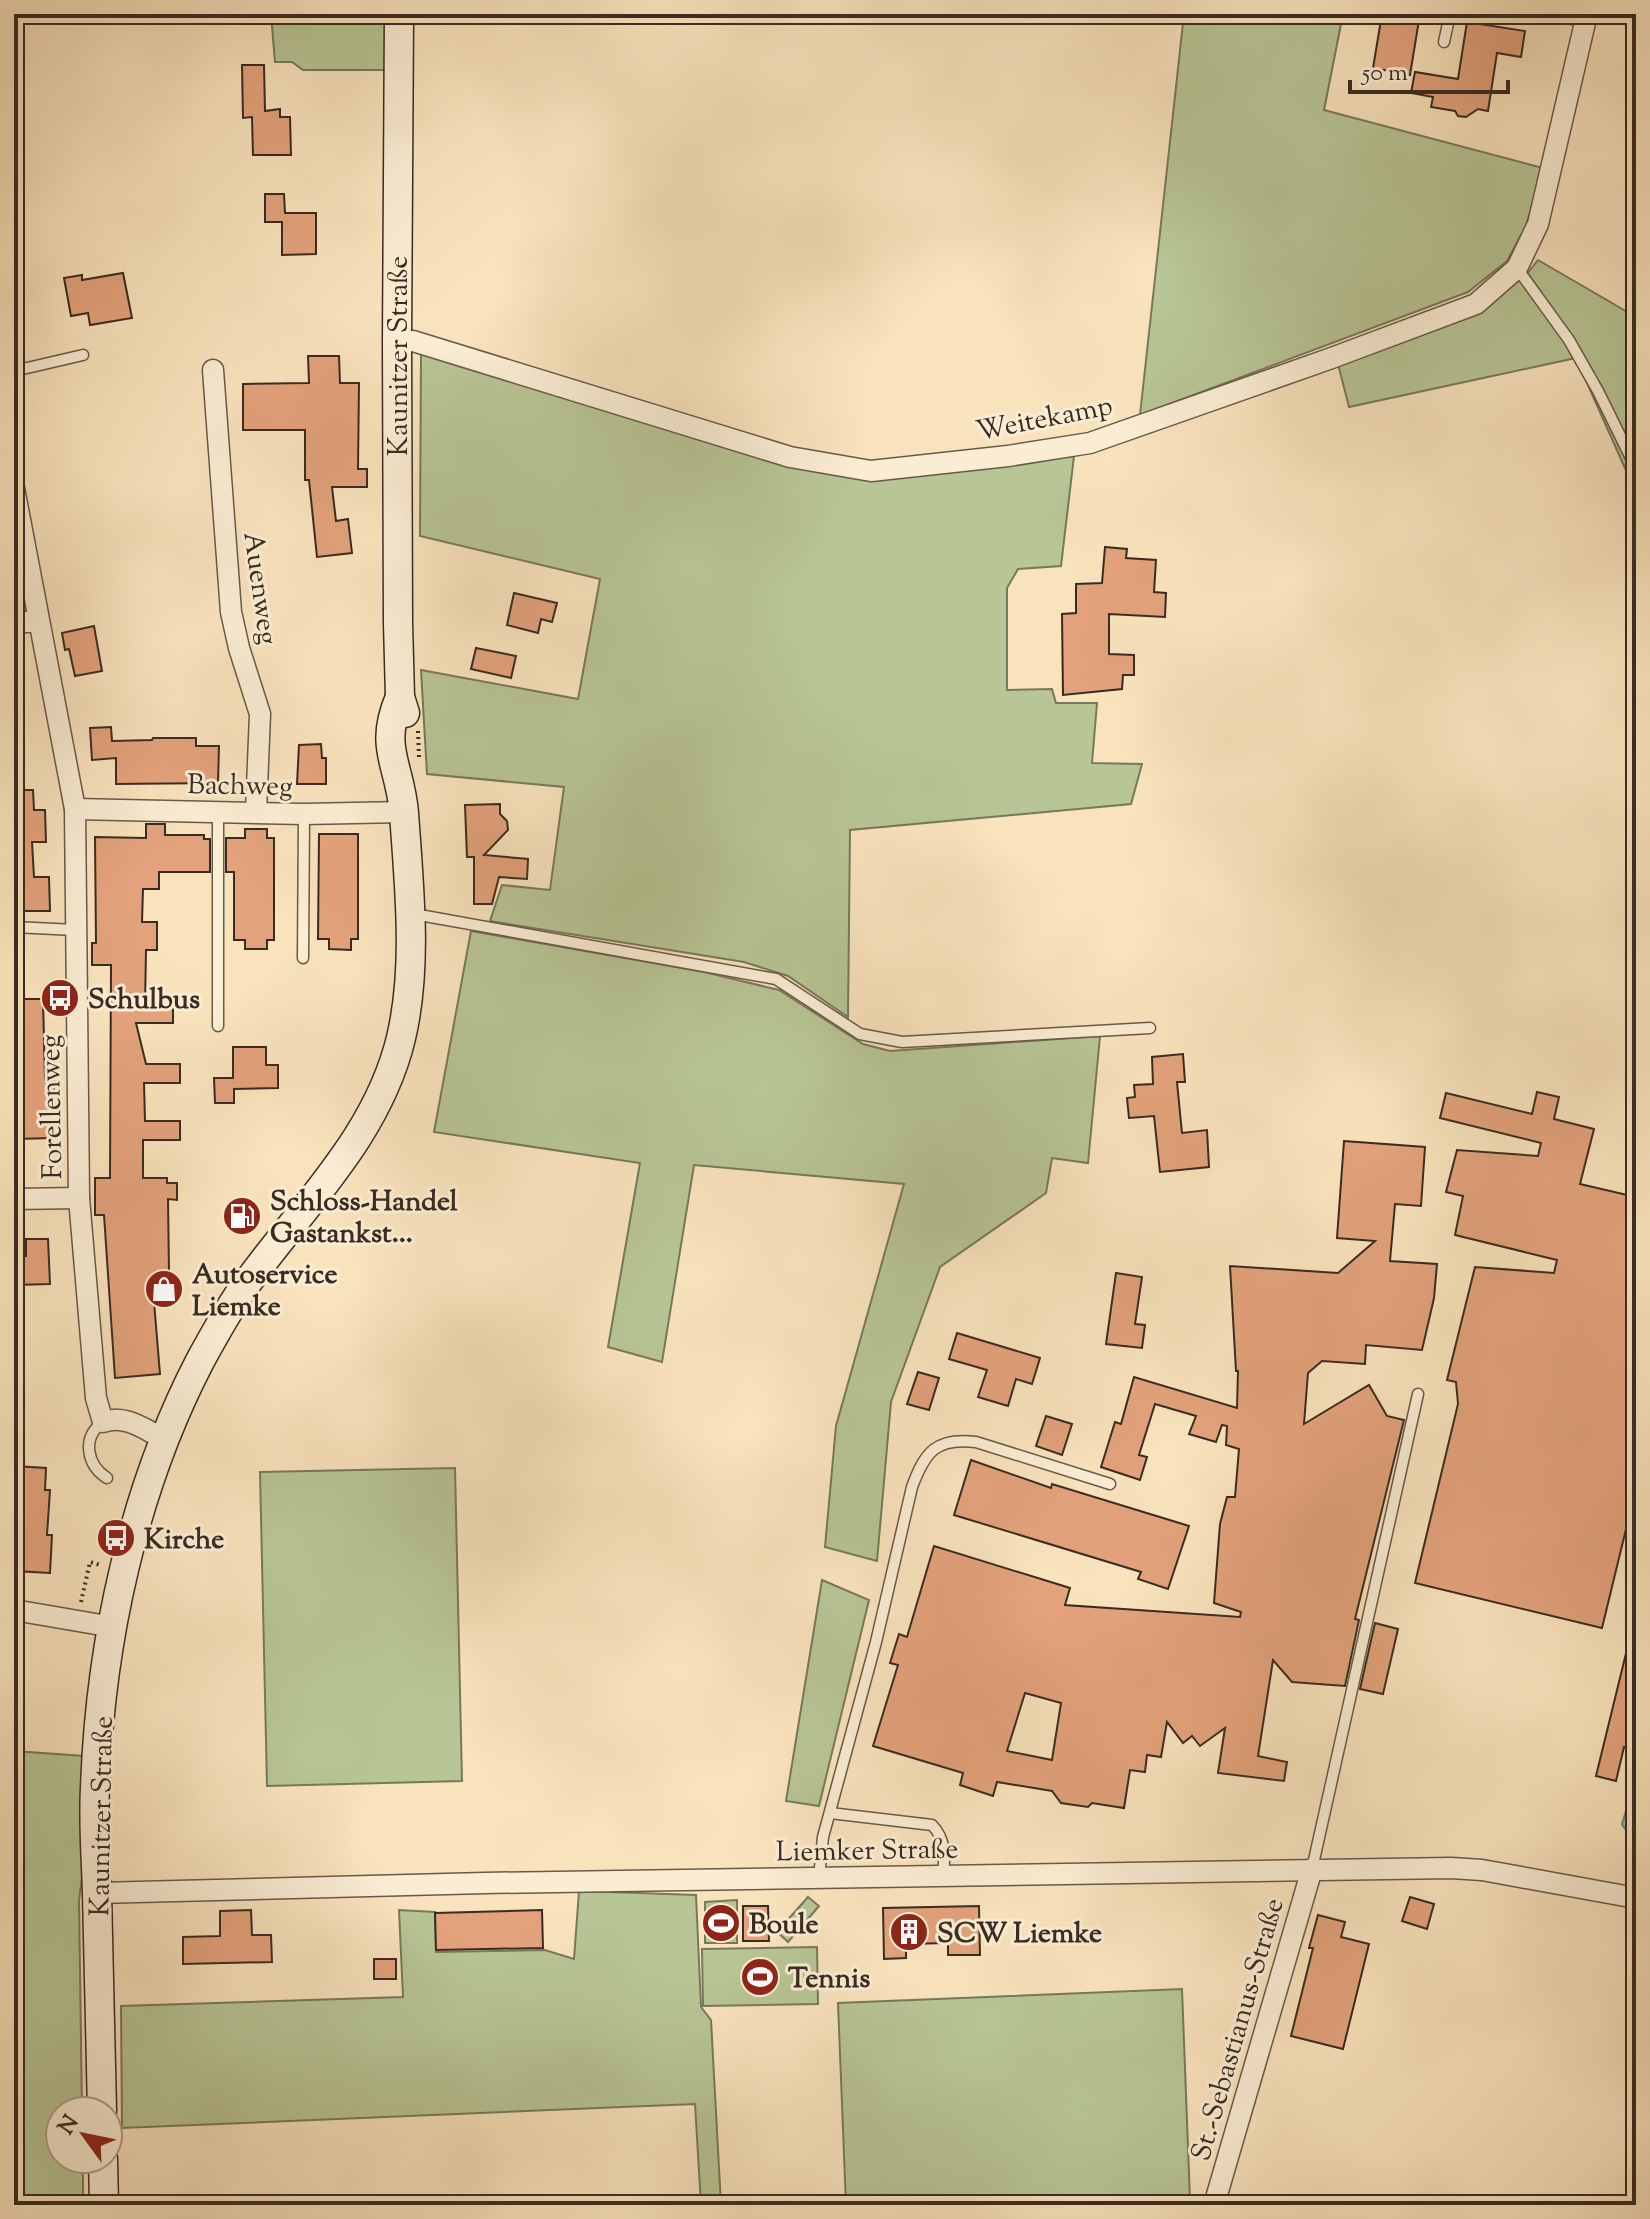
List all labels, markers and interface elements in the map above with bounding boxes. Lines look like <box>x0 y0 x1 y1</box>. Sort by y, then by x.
scale bar <box>1350 44 1508 94</box>
text: 50 m <box>1360 57 1408 91</box>
street label: Kaunitzer Straße <box>380 256 420 456</box>
street label: Weitekamp <box>973 387 1116 453</box>
street label: Auenweg <box>231 529 287 647</box>
street label: Bachweg <box>187 766 293 808</box>
bus stop icon: Schulbus <box>39 977 81 1019</box>
place label: Schulbus <box>88 981 200 1021</box>
street label: Forellenweg <box>32 1034 74 1180</box>
place label: Schloss-Handel Gastankst... <box>270 1183 458 1255</box>
fuel station icon: Schloss-Handel Gastankst... <box>221 1195 263 1237</box>
place label: Autoservice Liemke <box>192 1256 338 1328</box>
shop icon: Autoservice Liemke <box>143 1268 185 1310</box>
bus stop icon: Kirche <box>95 1517 137 1559</box>
place label: Kirche <box>144 1521 224 1561</box>
street label: Kaunitzer Straße <box>81 1715 125 1917</box>
street label: Liemker Straße <box>775 1830 959 1874</box>
street label: St.-Sebastianus-Straße <box>1182 1894 1296 2166</box>
sports icon: Boule <box>700 1902 742 1944</box>
place label: Boule <box>749 1906 819 1946</box>
building icon: SCW Liemke <box>888 1911 930 1953</box>
place label: SCW Liemke <box>937 1915 1102 1955</box>
sports icon: Tennis <box>739 1956 781 1998</box>
place label: Tennis <box>788 1960 870 2000</box>
north arrow <box>44 2095 124 2175</box>
text: N <box>52 2109 88 2142</box>

